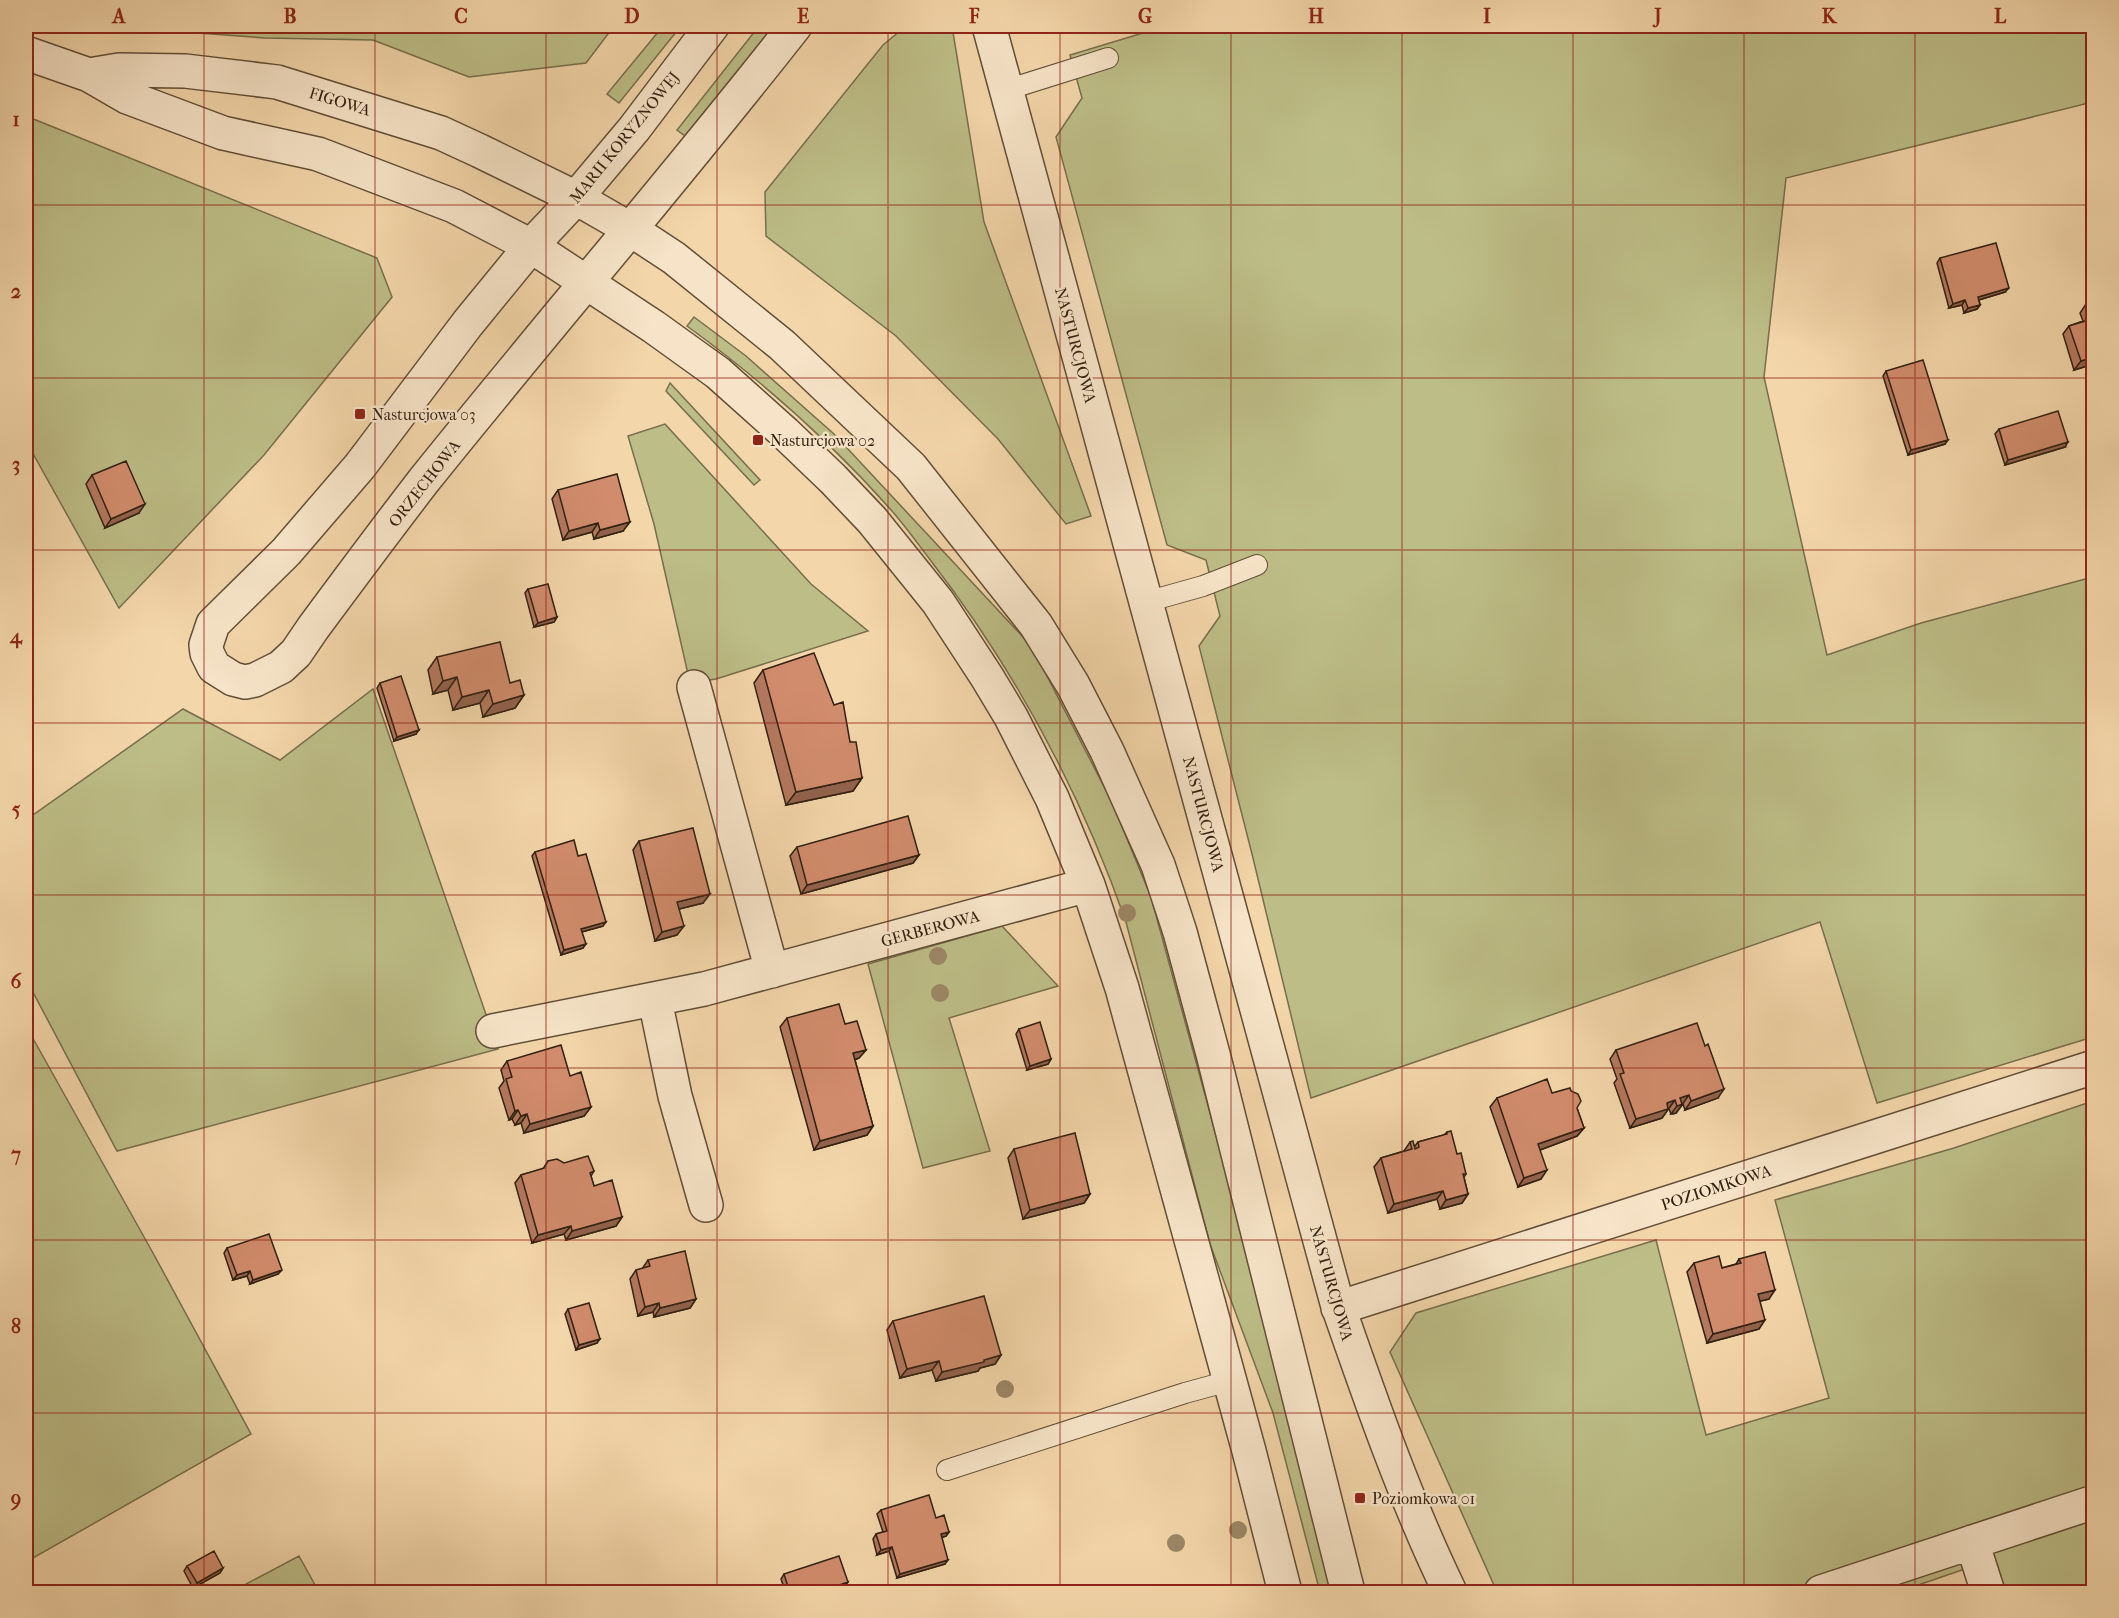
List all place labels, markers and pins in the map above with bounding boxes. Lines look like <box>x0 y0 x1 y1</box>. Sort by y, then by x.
place label: Nasturcjowa 03 <box>372 405 475 424</box>
marker: Nasturcjowa 03 <box>353 407 367 421</box>
place label: Nasturcjowa 02 <box>770 431 875 450</box>
marker: Nasturcjowa 02 <box>751 433 765 447</box>
place label: Poziomkowa 01 <box>1372 1489 1475 1508</box>
marker: Poziomkowa 01 <box>1353 1491 1367 1505</box>

